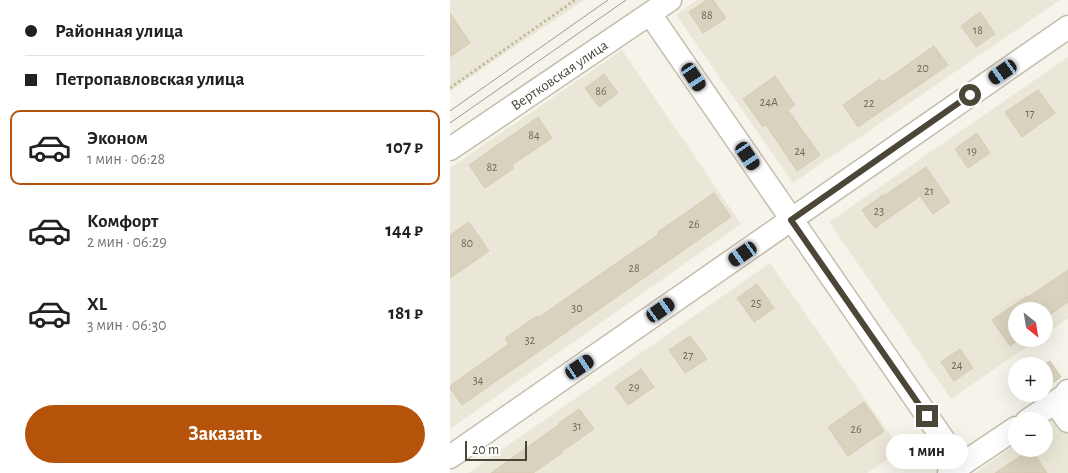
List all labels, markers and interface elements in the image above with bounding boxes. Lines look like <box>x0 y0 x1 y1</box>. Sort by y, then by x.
house number: 88 <box>701 9 713 21</box>
text: Районная улица <box>55 22 183 41</box>
house number: 18 <box>973 24 983 36</box>
street label: Вертковская улица <box>508 37 611 113</box>
car <box>986 57 1019 87</box>
car <box>679 60 708 94</box>
house number: 20 <box>917 62 929 74</box>
text: Петропавловская улица <box>55 70 244 89</box>
route start <box>959 84 981 106</box>
house number: 86 <box>595 85 607 97</box>
house number: 24А <box>760 96 778 108</box>
house number: 22 <box>864 97 875 109</box>
house number: 17 <box>1025 107 1035 119</box>
icon: car <box>27 125 72 170</box>
text: Эконом <box>87 129 148 148</box>
house number: 84 <box>528 129 540 141</box>
text: 107 ₽ <box>386 138 423 157</box>
car <box>733 139 762 173</box>
house number: 24 <box>794 145 806 157</box>
house number: 19 <box>967 145 977 157</box>
text: 1 мин · 06:28 <box>87 151 165 167</box>
house number: 82 <box>486 161 498 173</box>
house number: 21 <box>924 185 934 197</box>
house number: 23 <box>874 205 884 217</box>
icon: car <box>27 208 72 253</box>
text: Комфорт <box>87 212 158 231</box>
house number: 26 <box>688 218 700 230</box>
text: 144 ₽ <box>385 221 423 240</box>
text: 2 мин · 06:29 <box>87 234 167 250</box>
house number: 80 <box>461 237 473 249</box>
car <box>726 239 759 269</box>
house number: 28 <box>628 262 640 274</box>
icon: car <box>27 291 72 336</box>
text: XL <box>87 295 107 314</box>
car <box>644 295 677 325</box>
house number: 25 <box>751 297 761 309</box>
house number: 30 <box>571 302 583 314</box>
north arrow <box>1008 302 1052 348</box>
map controls <box>1008 302 1053 457</box>
text: 181 ₽ <box>388 304 423 323</box>
text: 3 мин · 06:30 <box>87 317 166 333</box>
house number: 32 <box>525 334 536 346</box>
house number: 27 <box>683 349 693 361</box>
car <box>563 352 596 382</box>
button: + <box>1008 357 1053 402</box>
house number: 24 <box>951 359 963 371</box>
house number: 34 <box>473 374 484 386</box>
house number: 29 <box>628 381 640 393</box>
button: Заказать <box>25 405 425 463</box>
route end <box>916 405 938 427</box>
button: − <box>1008 412 1053 457</box>
house number: 31 <box>572 420 582 432</box>
house number: 26 <box>850 423 862 435</box>
callout: 1 мин <box>886 434 968 468</box>
scale bar <box>465 438 528 461</box>
text: 20 m <box>472 443 499 457</box>
text: 1 мин <box>909 443 945 459</box>

